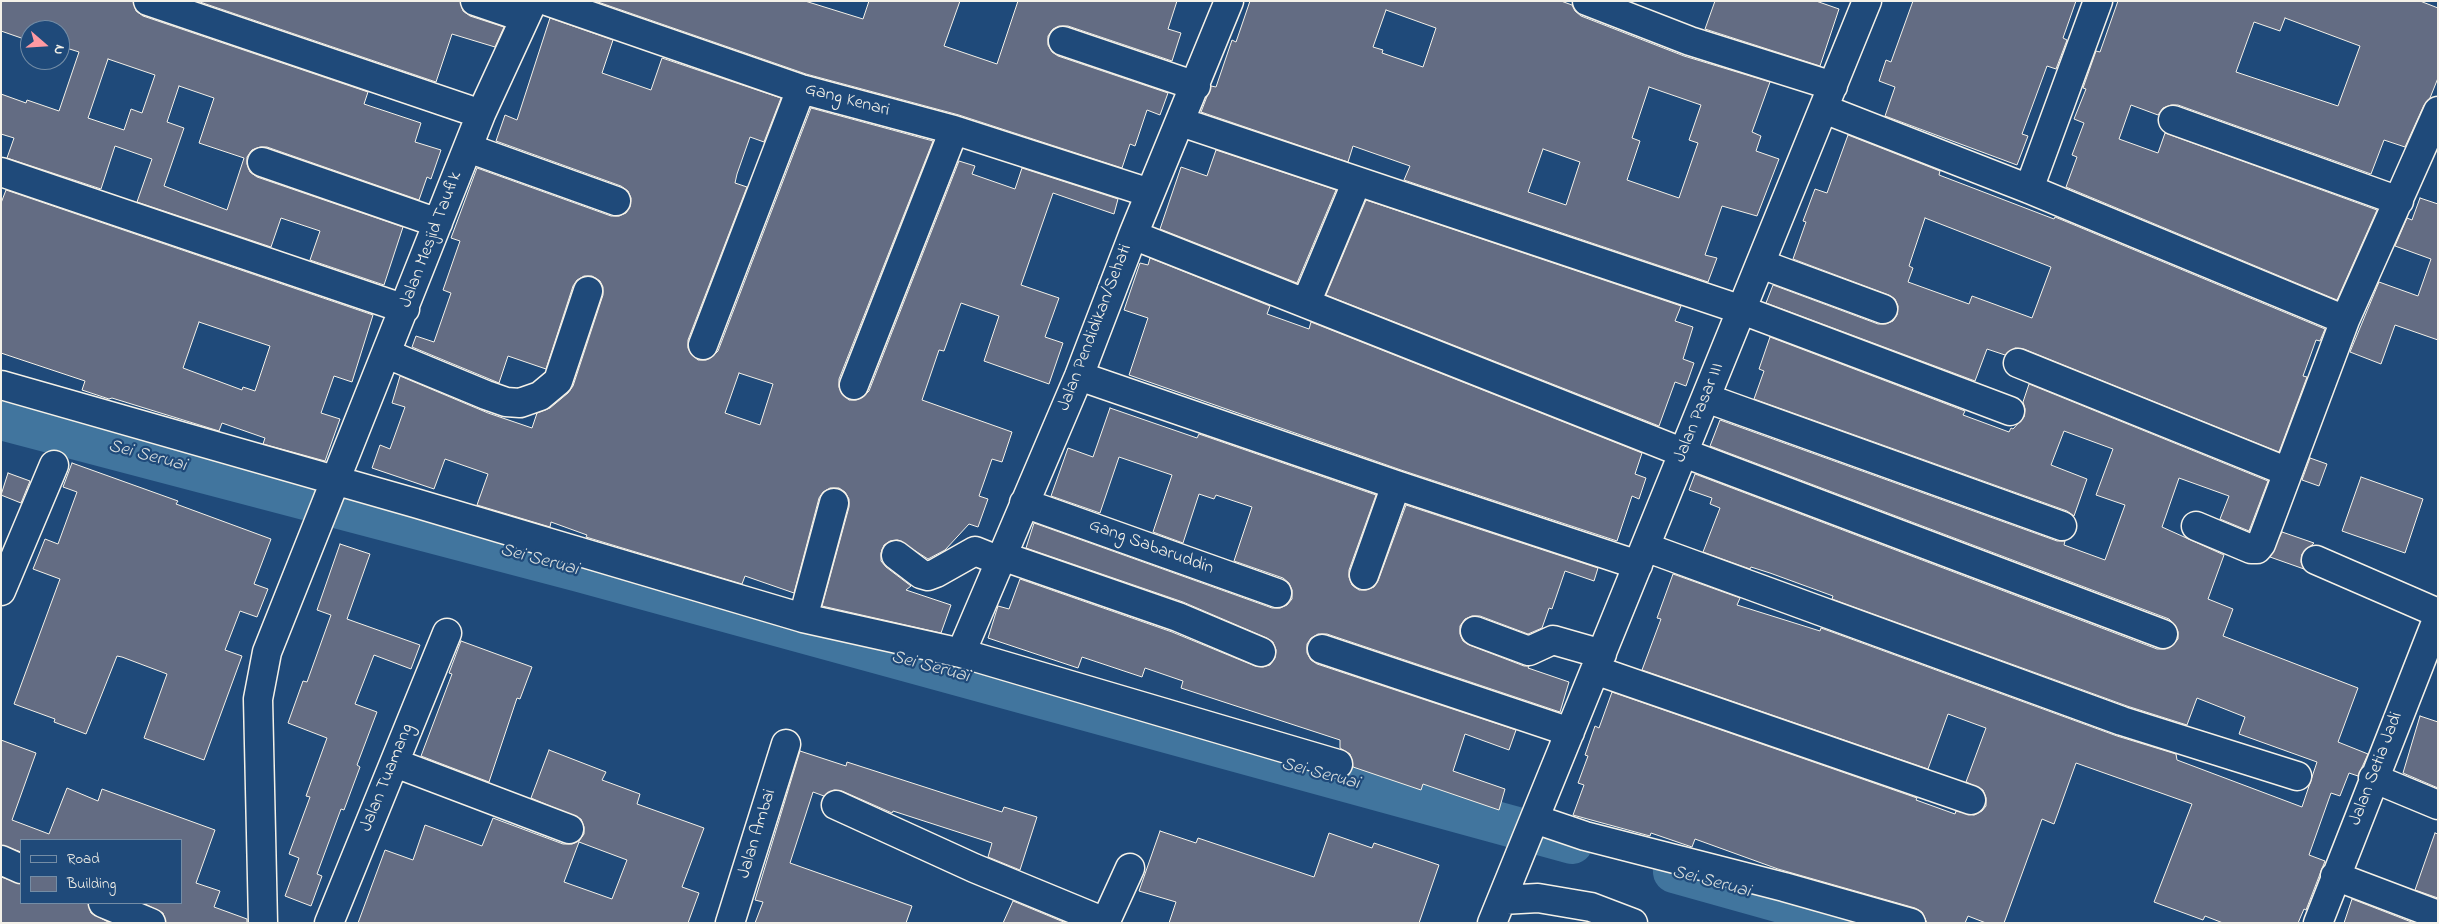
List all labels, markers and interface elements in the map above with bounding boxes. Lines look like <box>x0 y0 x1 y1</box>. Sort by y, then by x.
north arrow <box>20 20 70 70</box>
text: N <box>47 42 70 58</box>
street label: Gang Kenari <box>802 79 892 123</box>
street label: Jalan Mesjid Taufik <box>396 169 468 311</box>
street label: Jalan Pendidikan/Sehati <box>1054 242 1138 414</box>
street label: Jalan Pasar III <box>1670 360 1730 466</box>
water label: Sei Seruai <box>105 436 189 478</box>
street label: Gang Sabaruddin <box>1086 515 1216 581</box>
water label: Sei Seruai <box>497 540 581 582</box>
water label: Sei Seruai <box>888 647 972 689</box>
street label: Jalan Setia Jadi <box>2345 709 2409 829</box>
street label: Jalan Tuamang <box>357 721 419 835</box>
water label: Sei Seruai <box>1278 754 1362 796</box>
street label: Jalan Ambai <box>734 787 782 881</box>
legend <box>20 839 182 904</box>
text: Road <box>67 848 100 870</box>
water label: Sei Seruai <box>1669 862 1753 904</box>
text: Building <box>67 873 116 895</box>

